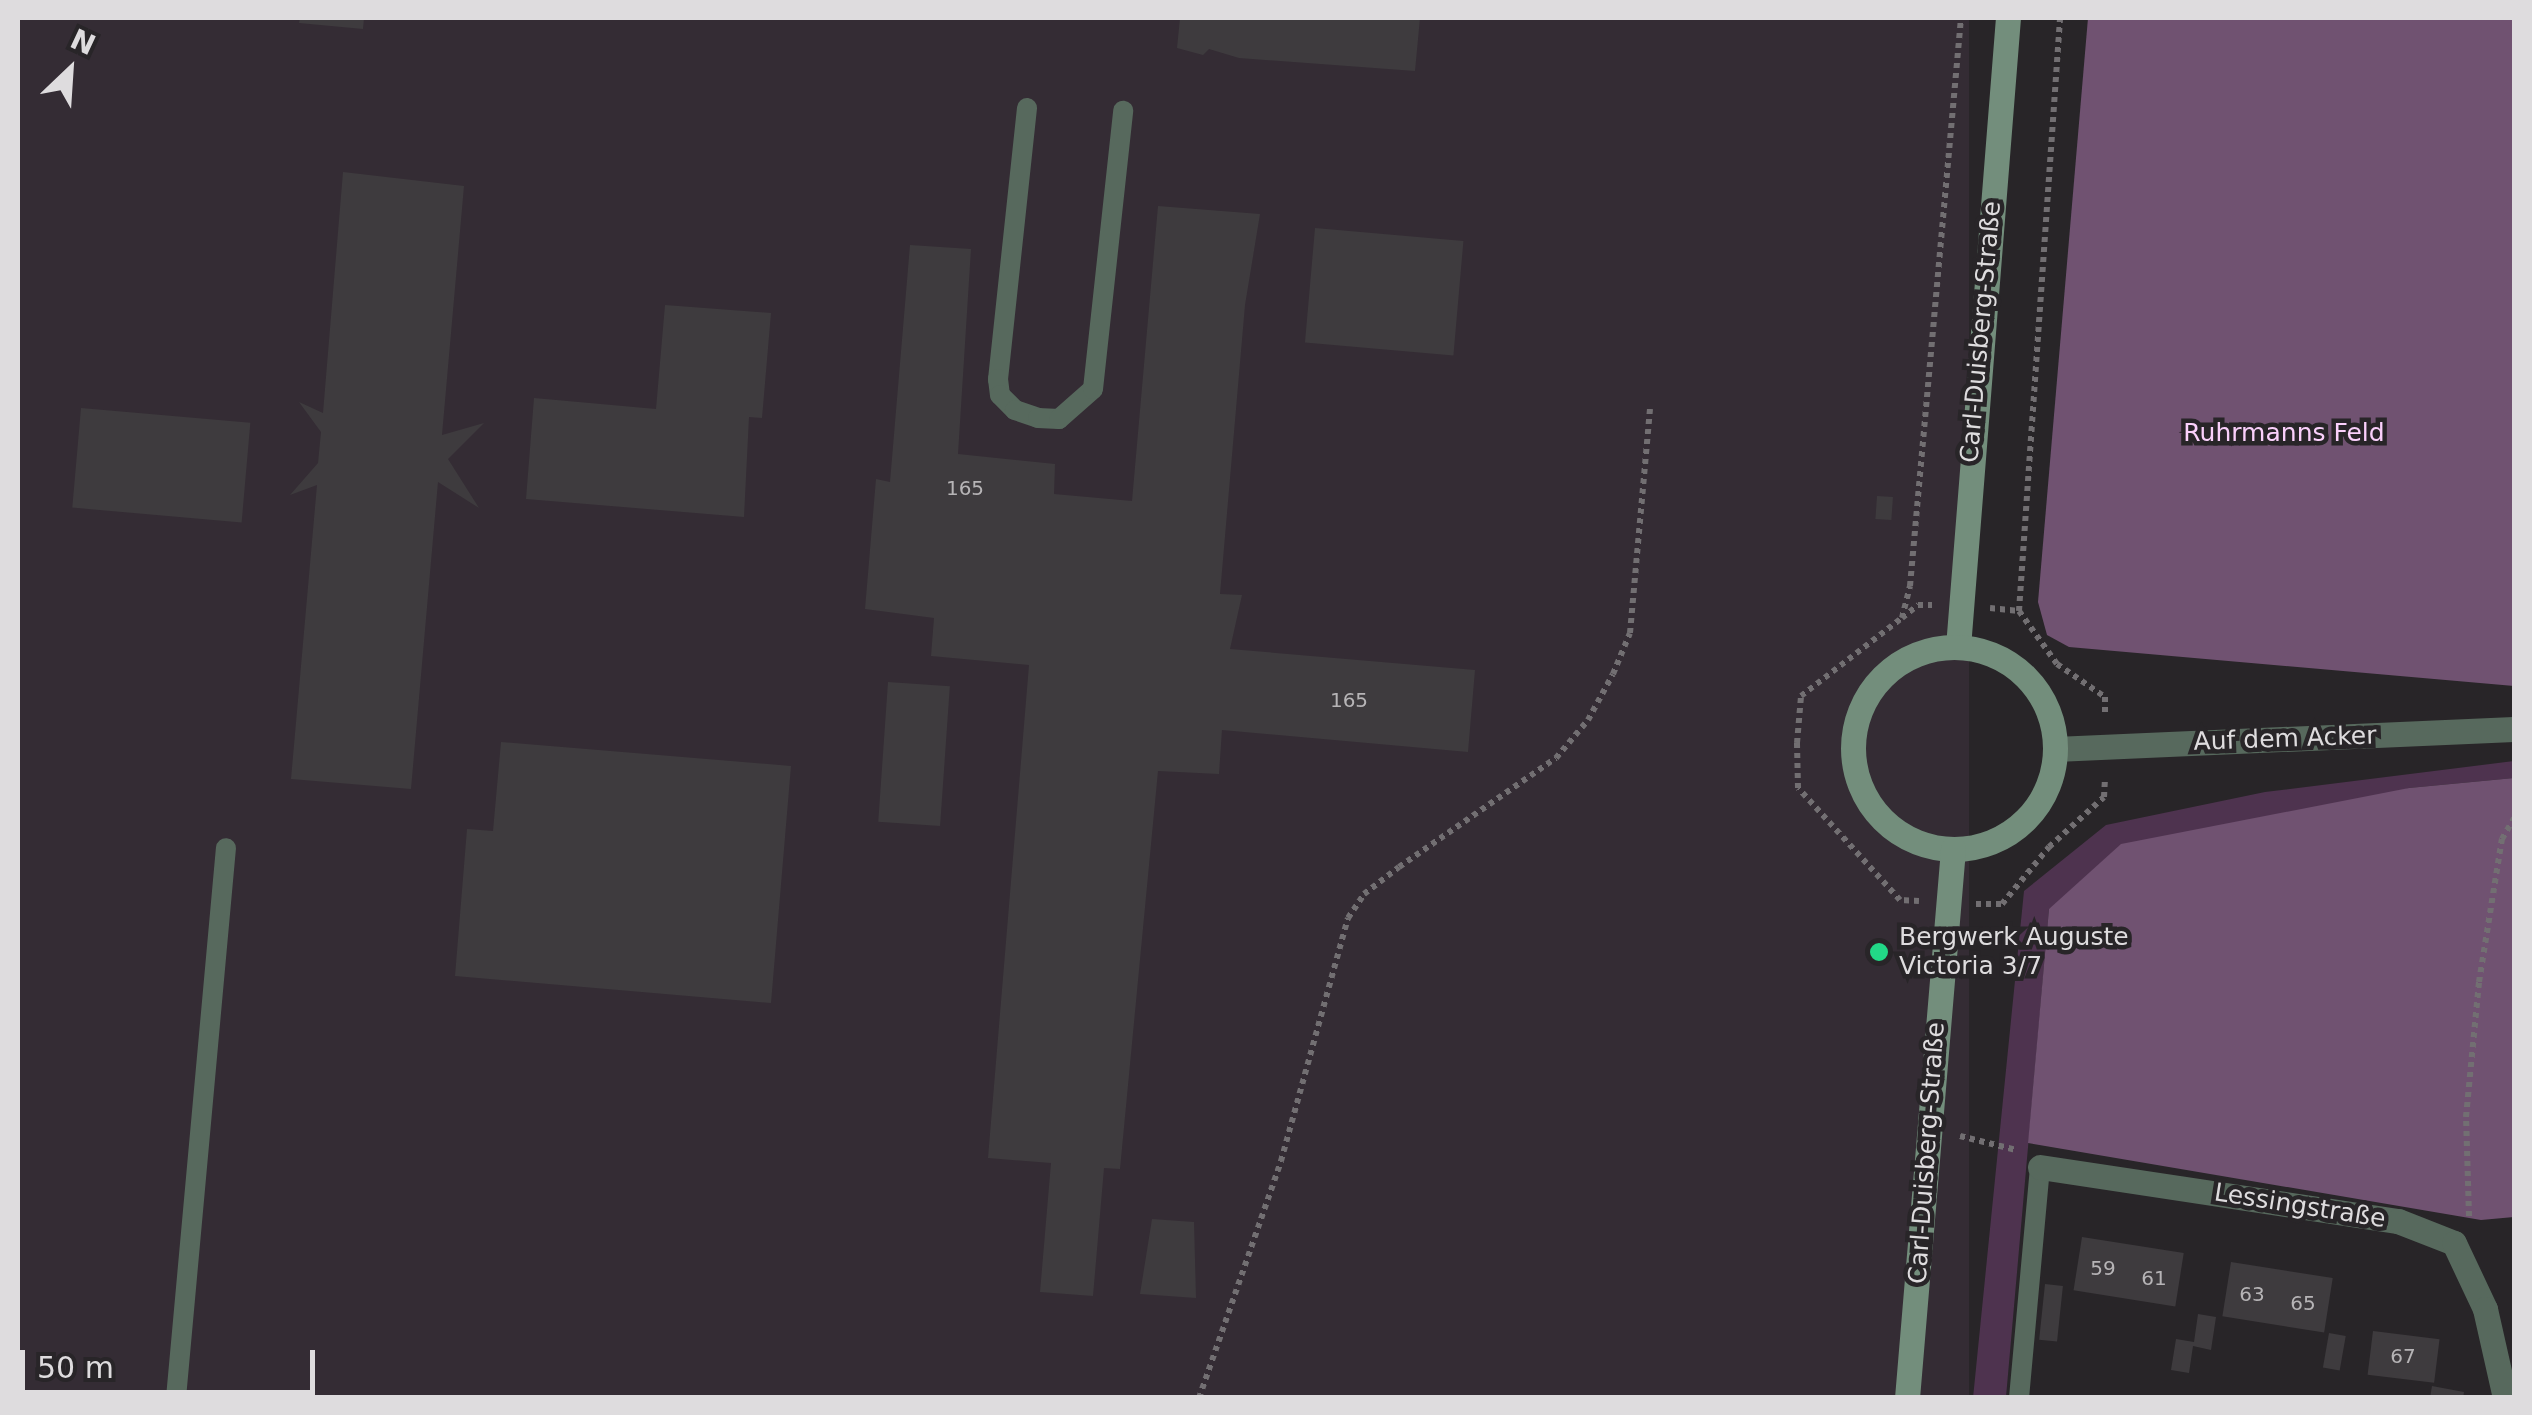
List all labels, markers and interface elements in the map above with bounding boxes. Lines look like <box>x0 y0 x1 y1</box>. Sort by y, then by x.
north arrow <box>20 20 120 120</box>
text: N <box>65 22 100 62</box>
street label: Carl-Duisberg-Straße <box>1955 200 2007 464</box>
park label: Ruhrmanns Feld <box>2183 418 2385 448</box>
house number: 165 <box>946 476 984 500</box>
house number: 165 <box>1330 688 1368 712</box>
street label: Auf dem Acker <box>2193 721 2377 757</box>
place label: Bergwerk Auguste Victoria 3/7 <box>1899 923 2129 982</box>
marker: Bergwerk Auguste Victoria 3/7 <box>1868 941 1890 963</box>
street label: Carl-Duisberg-Straße <box>1903 1021 1951 1285</box>
street label: Lessingstraße <box>2212 1178 2388 1234</box>
house number: 59 <box>2090 1256 2116 1280</box>
house number: 61 <box>2141 1266 2167 1290</box>
house number: 63 <box>2239 1282 2265 1306</box>
house number: 65 <box>2290 1291 2316 1315</box>
scale bar <box>25 1330 320 1392</box>
house number: 67 <box>2390 1344 2416 1368</box>
text: 50 m <box>37 1350 114 1385</box>

